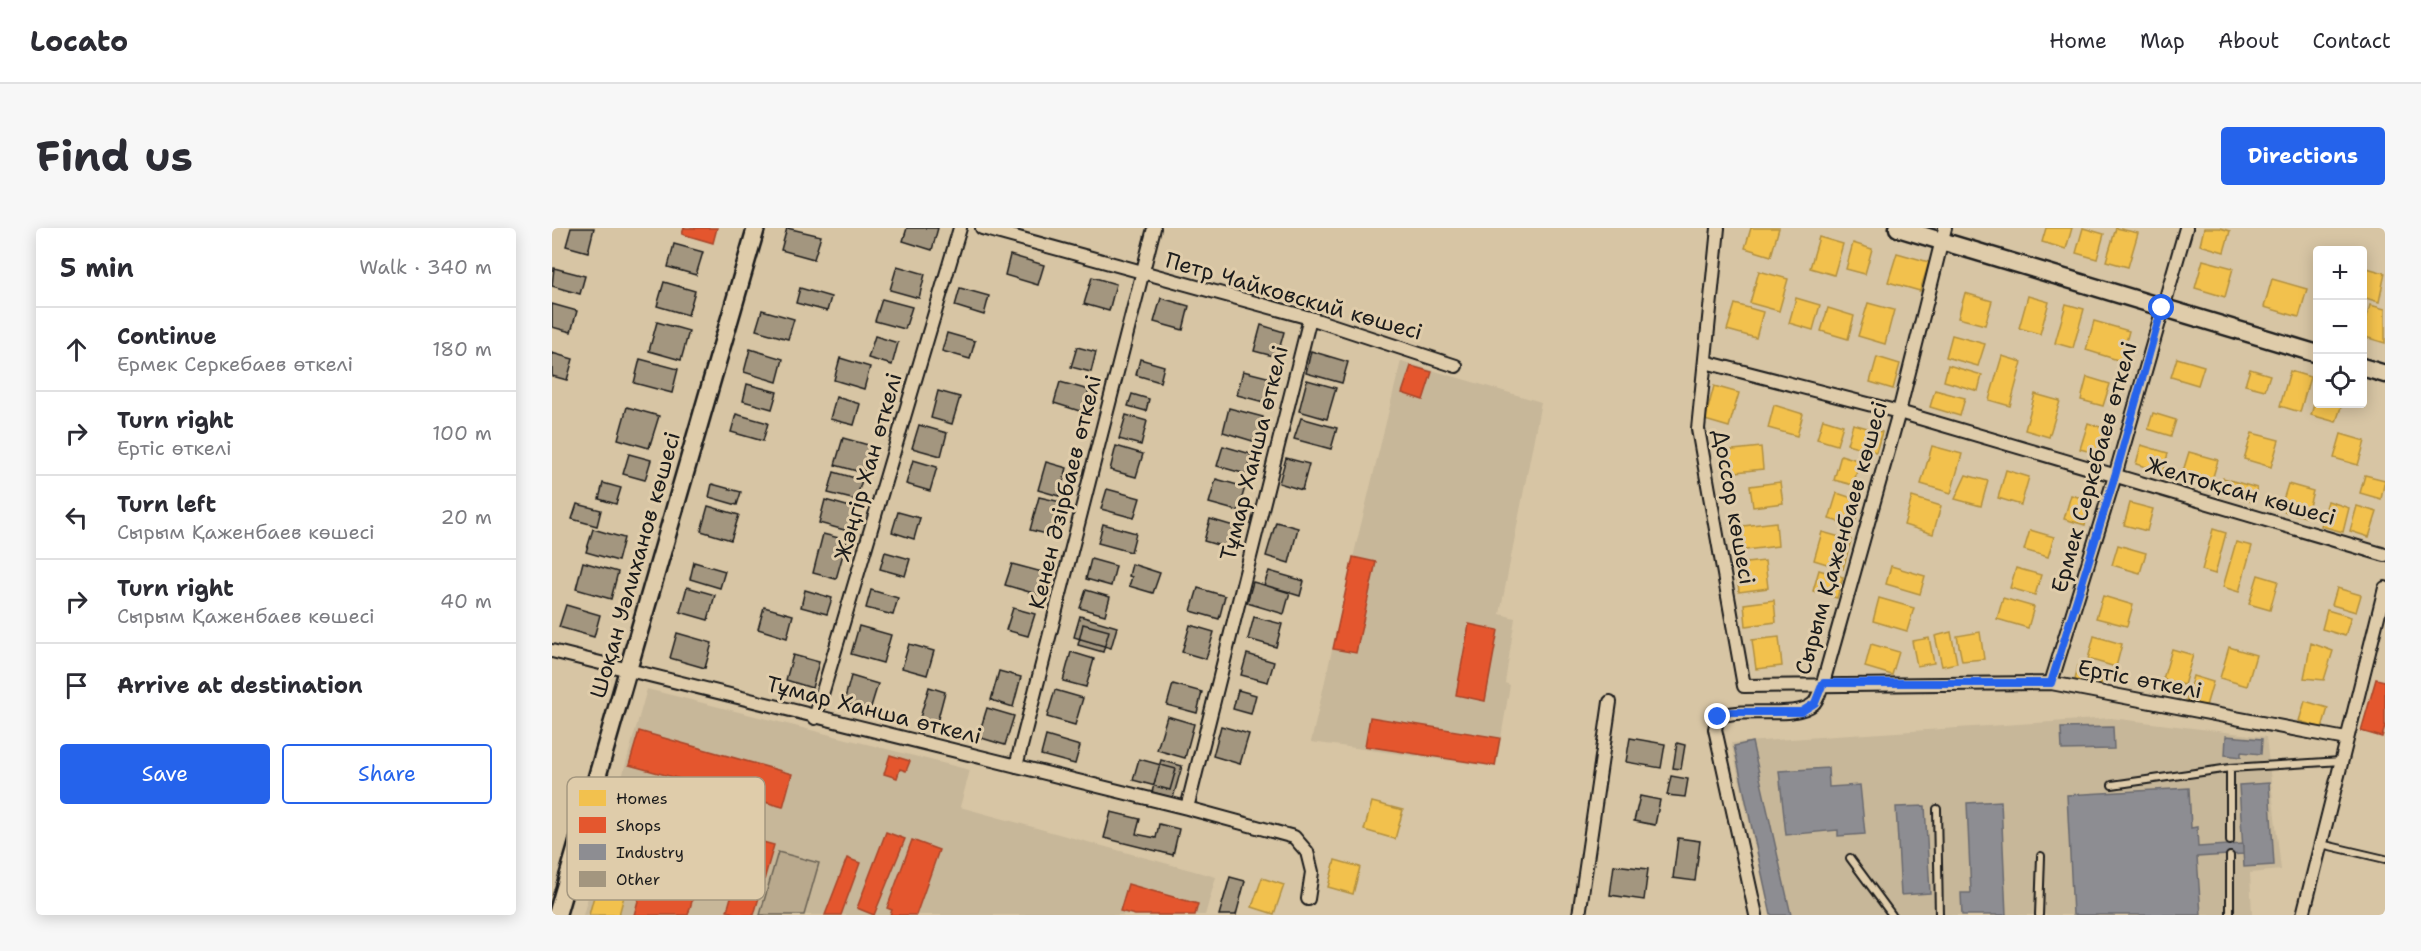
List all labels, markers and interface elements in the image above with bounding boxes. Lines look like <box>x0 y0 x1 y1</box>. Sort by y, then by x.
text: Locato <box>30 22 128 60</box>
text: Home <box>2049 27 2107 55</box>
text: Map <box>2140 27 2185 55</box>
text: About <box>2218 27 2279 55</box>
text: Contact <box>2312 27 2391 55</box>
button: Directions <box>2221 127 2385 185</box>
text: Find us <box>36 128 193 184</box>
street label: Петр Чайковский көшесі <box>1162 245 1426 347</box>
map controls <box>2313 246 2367 408</box>
button: + <box>2313 246 2367 300</box>
text: 5 min <box>60 250 134 285</box>
text: Walk · 340 m <box>359 254 492 280</box>
route start <box>2148 294 2174 320</box>
button: − <box>2313 300 2367 354</box>
text: Continue <box>117 322 217 351</box>
icon: ahead <box>60 333 93 366</box>
text: 180 m <box>432 336 492 362</box>
street label: Ермек Серкебаев өткелі <box>2044 338 2144 596</box>
street label: Тұмар Ханша өткелі <box>1213 342 1295 564</box>
text: Ермек Серкебаев өткелі <box>117 351 353 377</box>
button: locate <box>2313 354 2367 408</box>
street label: Жәңгір Хан өткелі <box>827 369 909 565</box>
street label: Кенен Әзірбаев өткелі <box>1022 372 1108 612</box>
street label: Сырым Қаженбаев көшесі <box>1788 398 1894 678</box>
text: Turn right <box>117 406 234 435</box>
icon: right <box>60 417 93 450</box>
text: 100 m <box>432 420 492 446</box>
street label: Доссор көшесі <box>1706 427 1762 587</box>
street label: Шоқан Уәлиханов көшесі <box>583 428 687 702</box>
text: Ертіс өткелі <box>117 435 232 461</box>
street label: Желтоқсан көшесі <box>2143 450 2339 532</box>
text: Turn left <box>117 490 216 519</box>
icon: left <box>60 501 93 534</box>
text: 20 m <box>441 504 492 530</box>
text: Сырым Қаженбаев көшесі <box>117 519 375 545</box>
text: Turn right <box>117 574 234 603</box>
icon: right <box>60 585 93 618</box>
text: 40 m <box>440 588 492 614</box>
text: Сырым Қаженбаев көшесі <box>117 603 375 629</box>
street label: Ертіс өткелі <box>2075 653 2205 705</box>
icon: arrive <box>60 669 93 702</box>
street label: Тұмар Ханша өткелі <box>763 669 985 751</box>
text: Arrive at destination <box>117 671 363 700</box>
route end <box>1704 703 1730 729</box>
button: Save <box>60 744 270 804</box>
button: Share <box>282 744 492 804</box>
legend <box>567 777 765 900</box>
text: Homes <box>616 788 668 809</box>
text: Shops <box>616 815 661 836</box>
text: Industry <box>616 842 684 863</box>
text: Other <box>616 869 660 890</box>

